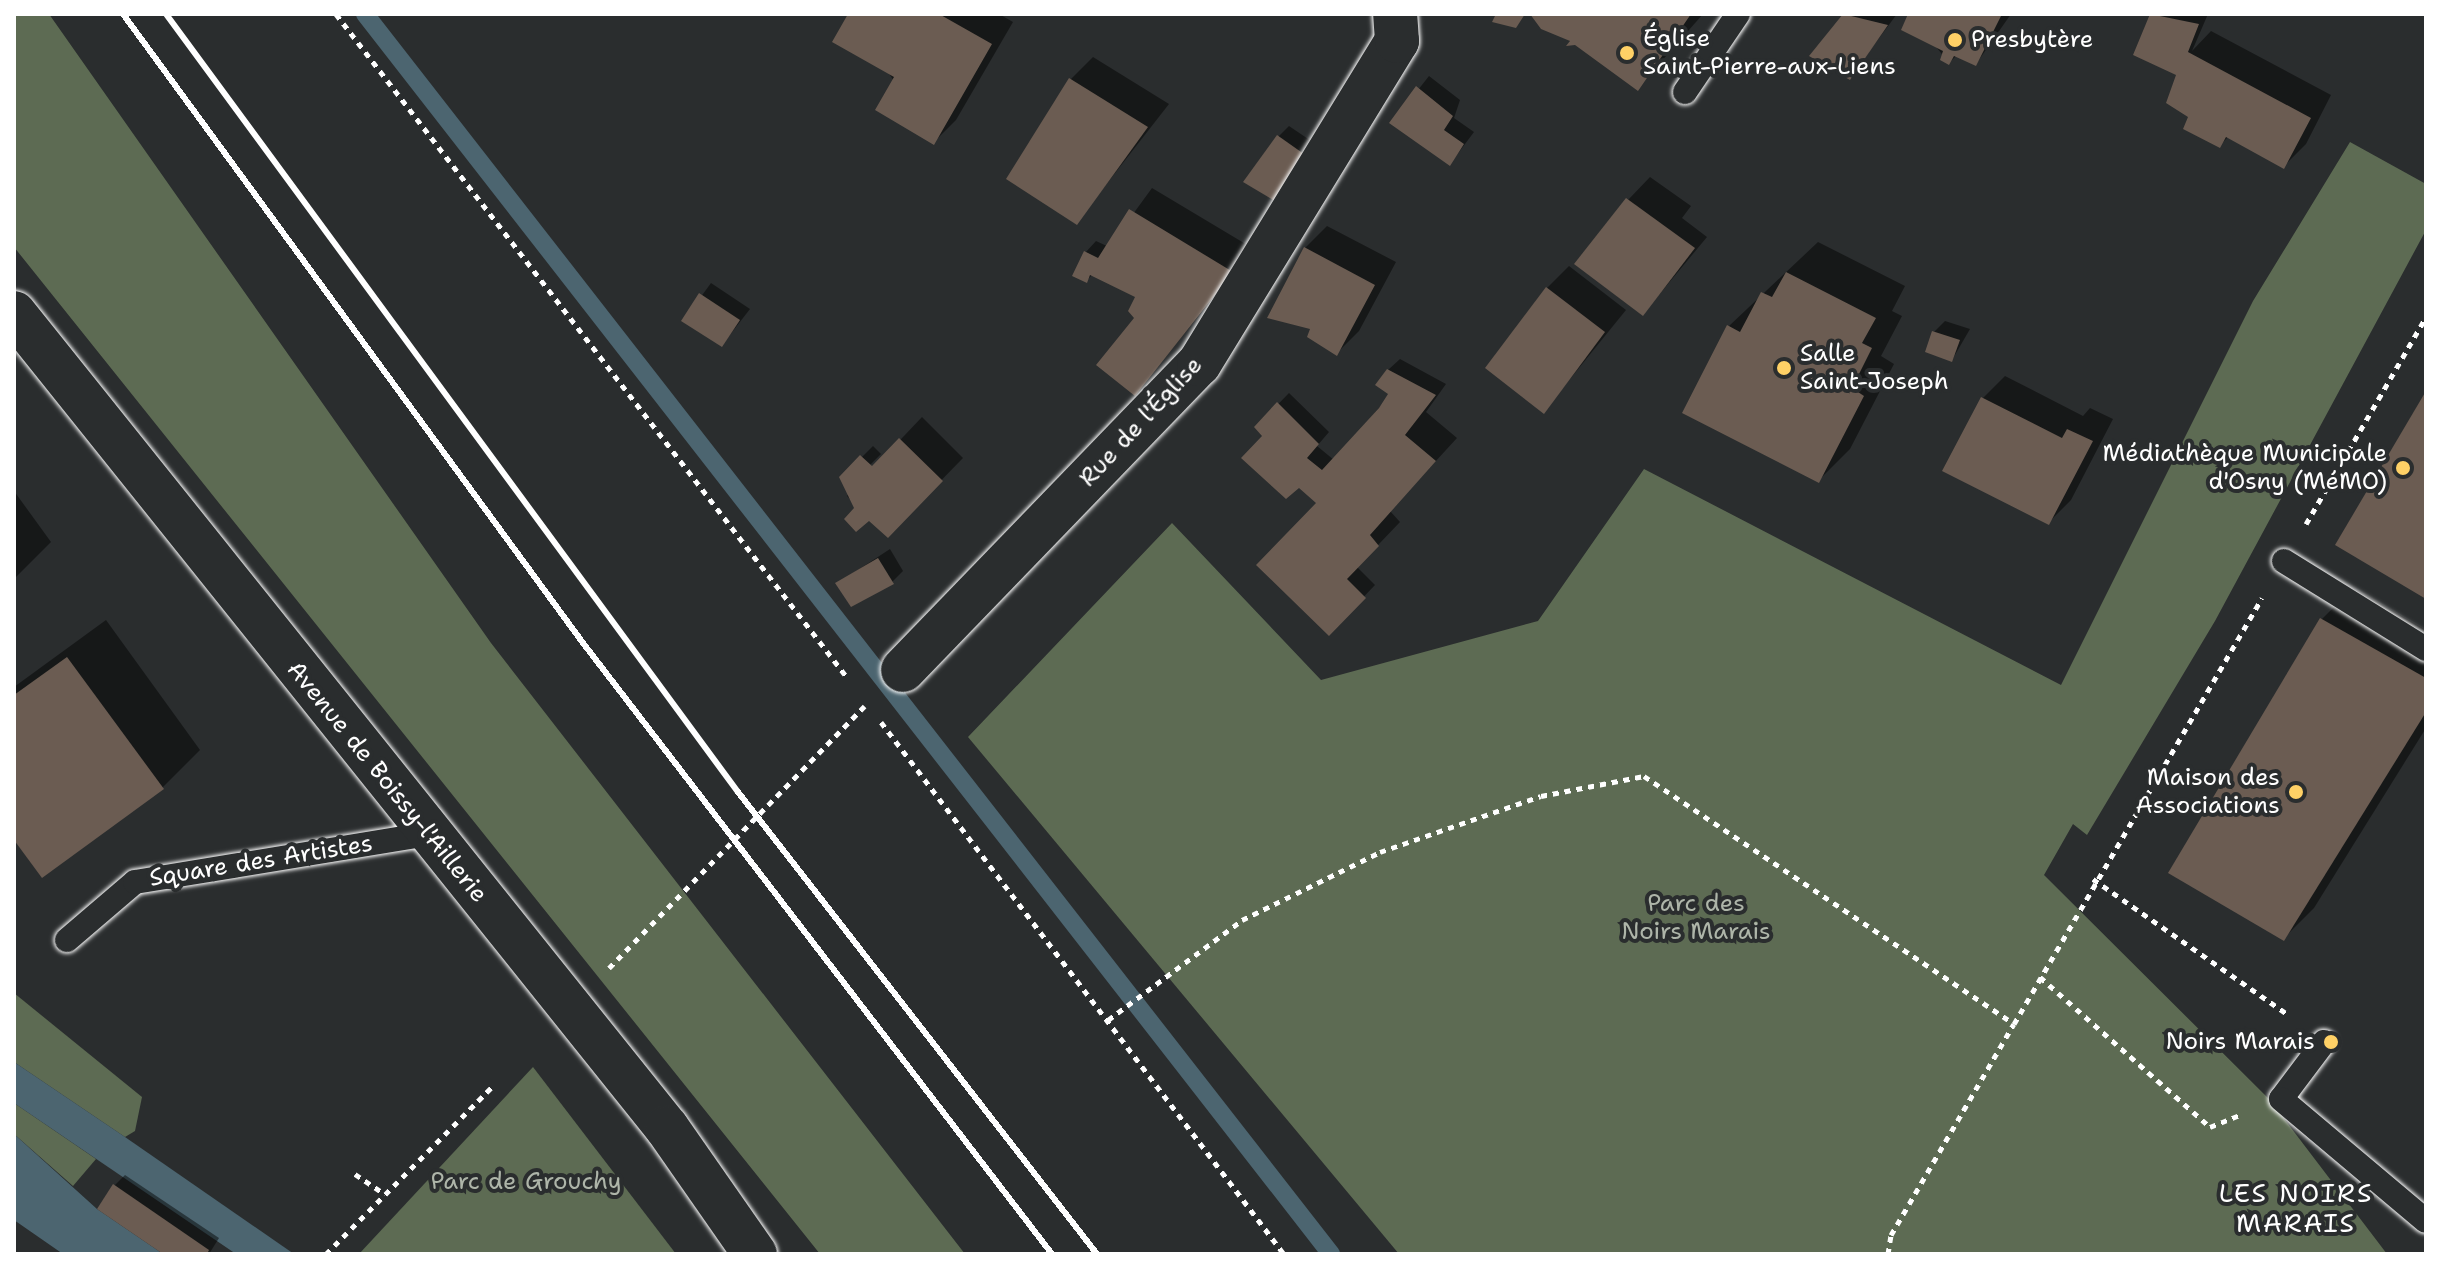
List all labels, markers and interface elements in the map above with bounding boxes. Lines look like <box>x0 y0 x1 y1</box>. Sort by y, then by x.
place label: Église Saint-Pierre-aux-Liens <box>1643 25 1896 81</box>
place label: Presbytère <box>1971 26 2093 54</box>
marker: Presbytère <box>1946 31 1964 49</box>
marker: Église Saint-Pierre-aux-Liens <box>1618 44 1636 62</box>
place label: Salle Saint-Joseph <box>1800 340 1949 396</box>
street label: Rue de l'Église <box>1074 351 1208 493</box>
marker: Salle Saint-Joseph <box>1775 359 1793 377</box>
place label: Médiathèque Municipale d'Osny (MéMO) <box>2102 440 2387 496</box>
marker: Médiathèque Municipale d'Osny (MéMO) <box>2394 459 2412 477</box>
street label: Avenue de Boissy-l'Aillerie <box>281 656 493 908</box>
place label: Maison des Associations <box>2136 764 2280 820</box>
marker: Maison des Associations <box>2287 783 2305 801</box>
street label: Square des Artistes <box>147 829 375 893</box>
park label: Parc des Noirs Marais <box>1621 890 1771 946</box>
place label: Noirs Marais <box>2166 1028 2315 1056</box>
marker: Noirs Marais <box>2322 1033 2340 1051</box>
park label: Parc de Grouchy <box>431 1168 621 1196</box>
district label: LES NOIRS MARAIS <box>2219 1177 2373 1238</box>

